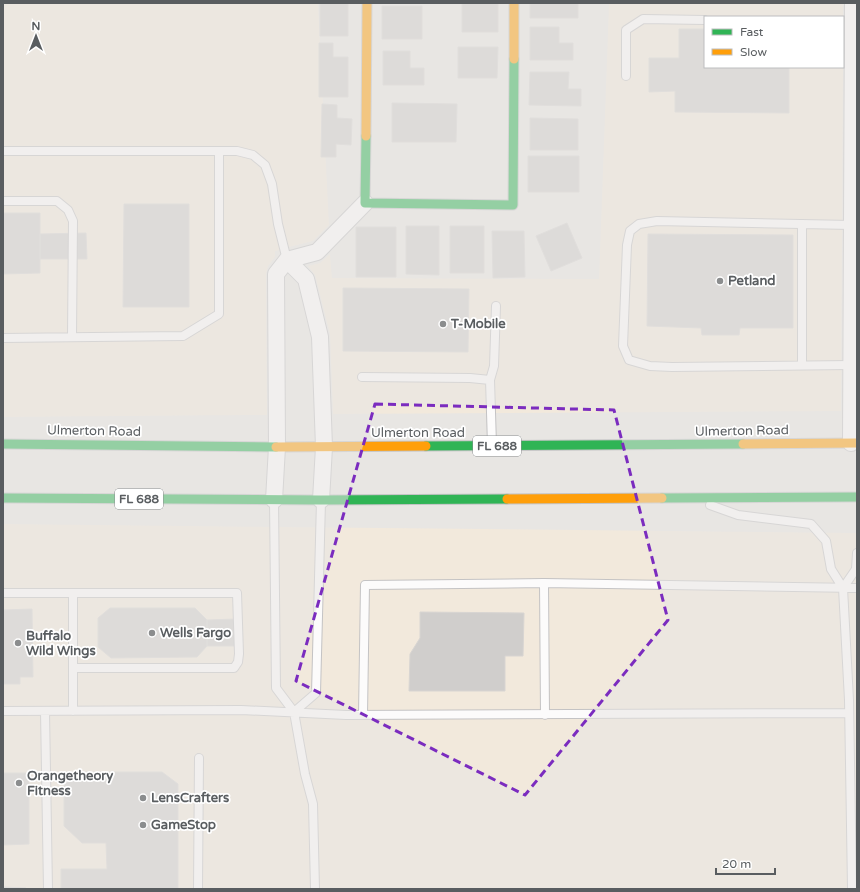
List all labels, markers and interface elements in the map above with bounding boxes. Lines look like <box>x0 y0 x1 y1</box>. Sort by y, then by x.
north arrow <box>16 16 56 56</box>
legend <box>704 16 844 68</box>
text: N <box>32 20 40 33</box>
text: Fast <box>740 25 764 39</box>
text: Slow <box>740 45 767 59</box>
place label: Petland <box>728 273 776 289</box>
marker: Petland <box>715 276 725 286</box>
place label: T-Mobile <box>450 316 506 332</box>
marker: T-Mobile <box>438 319 448 329</box>
street label: Ulmerton Road <box>47 422 141 440</box>
street label: Ulmerton Road <box>695 422 789 440</box>
street label: Ulmerton Road <box>371 425 465 441</box>
road number: FL 688 <box>473 436 521 456</box>
road number: FL 688 <box>115 489 163 509</box>
place label: Wells Fargo <box>160 625 231 641</box>
place label: Buffalo Wild Wings <box>26 628 96 659</box>
marker: Wells Fargo <box>147 628 157 638</box>
marker: Buffalo Wild Wings <box>13 638 23 648</box>
place label: Orangetheory Fitness <box>27 768 113 799</box>
marker: Orangetheory Fitness <box>14 778 24 788</box>
place label: LensCrafters <box>151 790 229 806</box>
marker: LensCrafters <box>138 793 148 803</box>
place label: GameStop <box>151 817 216 833</box>
marker: GameStop <box>138 820 148 830</box>
scale bar <box>716 850 775 876</box>
text: 20 m <box>722 857 751 871</box>

